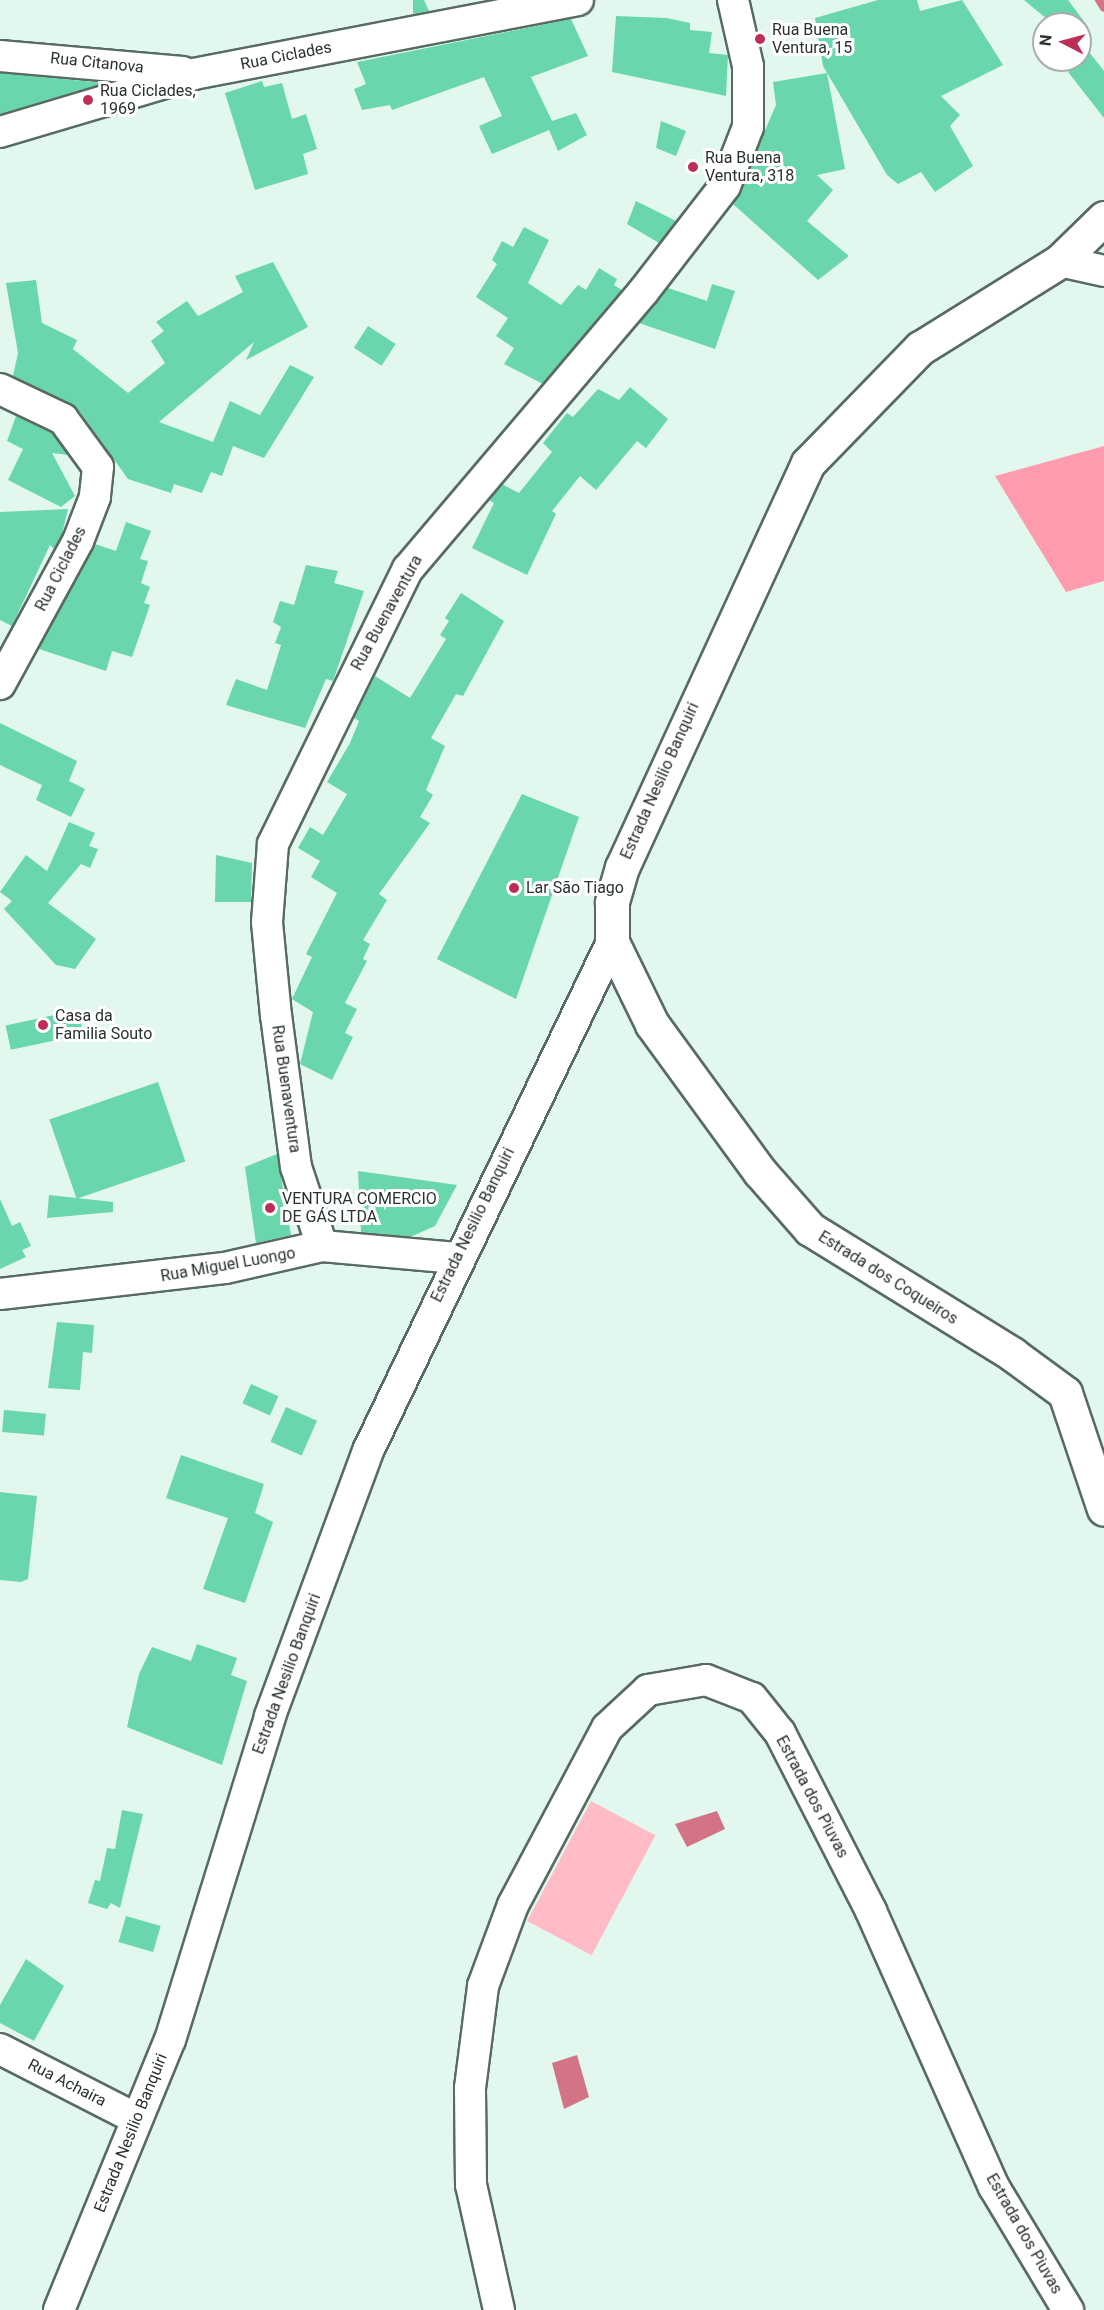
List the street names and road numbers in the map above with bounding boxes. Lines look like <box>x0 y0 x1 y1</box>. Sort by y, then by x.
street label: Rua Ciclades <box>239 38 333 74</box>
street label: Rua Citanova <box>49 49 145 77</box>
street label: Rua Ciclades <box>31 523 91 615</box>
street label: Rua Buenaventura <box>347 552 427 674</box>
street label: Estrada Nesilio Banquiri <box>617 700 703 862</box>
street label: Rua Buenaventura <box>268 1024 304 1154</box>
street label: Estrada Nesilio Banquiri <box>427 1145 519 1305</box>
street label: Estrada dos Coqueiros <box>815 1227 961 1329</box>
street label: Rua Miguel Luongo <box>159 1244 297 1286</box>
street label: Estrada Nesilio Banquiri <box>249 1591 325 1757</box>
street label: Estrada dos Piuvas <box>772 1733 852 1861</box>
street label: Estrada Nesilio Banquiri <box>90 2051 172 2215</box>
street label: Rua Achaira <box>25 2055 109 2111</box>
street label: Estrada dos Piuvas <box>982 2170 1066 2298</box>

